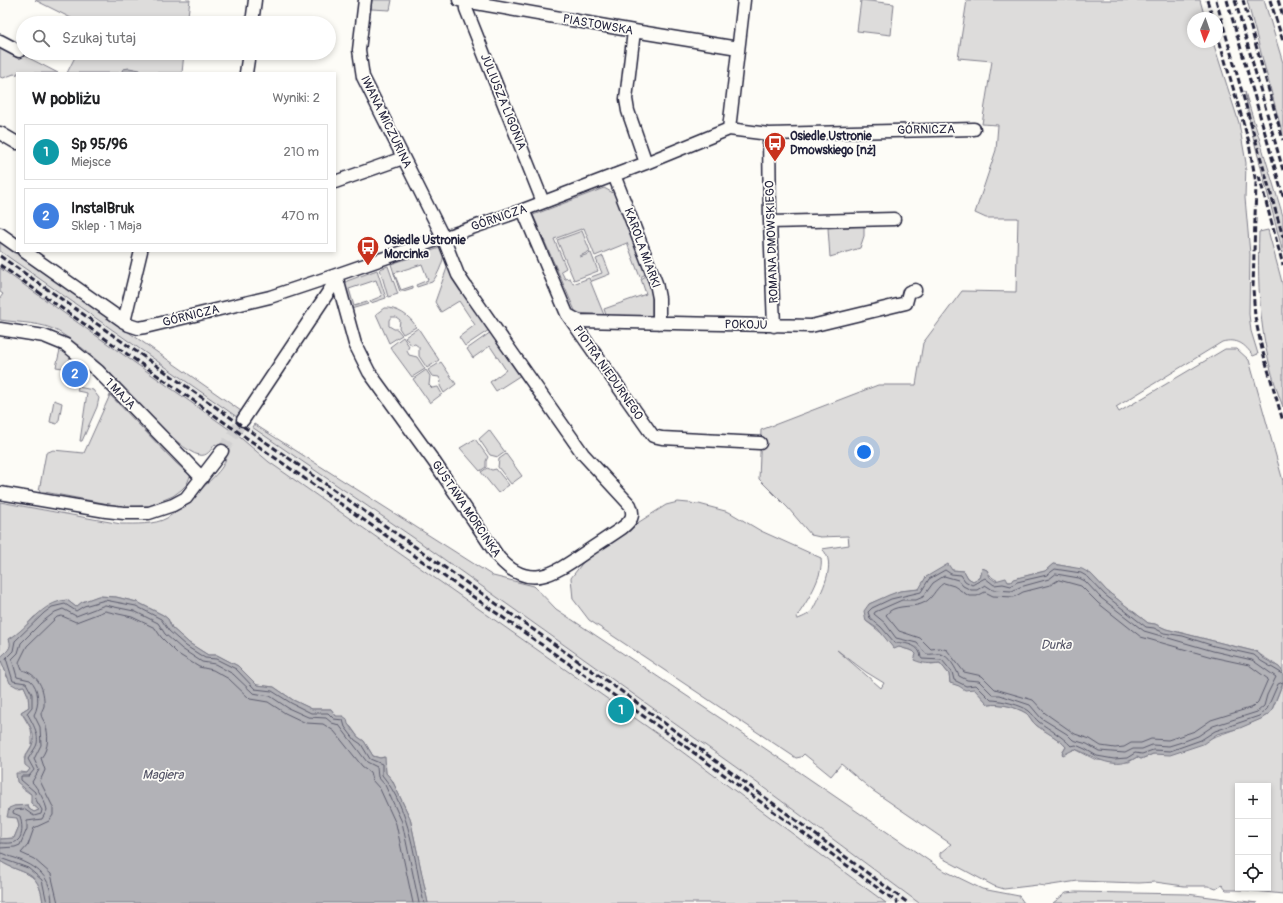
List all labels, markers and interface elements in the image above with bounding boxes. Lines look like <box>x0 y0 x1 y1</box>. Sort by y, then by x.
street label: PIASTOWSKA <box>562 11 635 39</box>
north arrow <box>1187 12 1223 48</box>
search box <box>16 16 336 60</box>
icon: search <box>30 27 52 49</box>
text: Szukaj tutaj <box>62 29 136 48</box>
street label: JULIUSZA LIGONIA <box>477 52 529 152</box>
street label: IWANA MICZURINA <box>357 73 415 171</box>
text: W pobliżu <box>32 88 100 109</box>
text: Wyniki: 2 <box>272 90 320 106</box>
street label: GÓRNICZA <box>897 121 955 138</box>
place label: Osiedle Ustronie Dmowskiego [nż] <box>790 129 877 158</box>
bus stop icon: Osiedle Ustronie Dmowskiego [nż] <box>762 130 788 163</box>
text: Sp 95/96 <box>71 135 128 154</box>
text: 1 <box>43 144 49 160</box>
text: 210 m <box>283 144 319 160</box>
text: Miejsce <box>71 154 111 170</box>
street label: ROMANA DMOWSKIEGO <box>762 180 782 304</box>
text: InstalBruk <box>71 199 134 218</box>
street label: GÓRNICZA <box>469 200 529 235</box>
street label: KAROLA MIARKI <box>621 206 663 290</box>
text: 2 <box>42 208 50 224</box>
text: 470 m <box>281 208 319 224</box>
text: Sklep · 1 Maja <box>71 218 142 234</box>
place label: Osiedle Ustronie Morcinka <box>384 233 467 262</box>
bus stop icon: Osiedle Ustronie Morcinka <box>355 234 381 267</box>
street label: GÓRNICZA <box>161 301 221 330</box>
street label: POKOJU <box>724 317 768 333</box>
street label: PIOTRA NIEDURNEGO <box>570 323 646 423</box>
pin: 2 <box>62 359 88 389</box>
street label: 1 MAJA <box>102 375 138 413</box>
your location <box>854 442 874 462</box>
street label: GUSTAWA MORCINKA <box>428 458 504 560</box>
water label: Durka <box>1041 637 1072 653</box>
pin: 1 <box>608 695 634 725</box>
water label: Magiera <box>142 767 185 783</box>
map controls <box>1235 783 1271 891</box>
button: + <box>1235 783 1271 819</box>
button: − <box>1235 819 1271 855</box>
button: locate <box>1235 855 1271 891</box>

